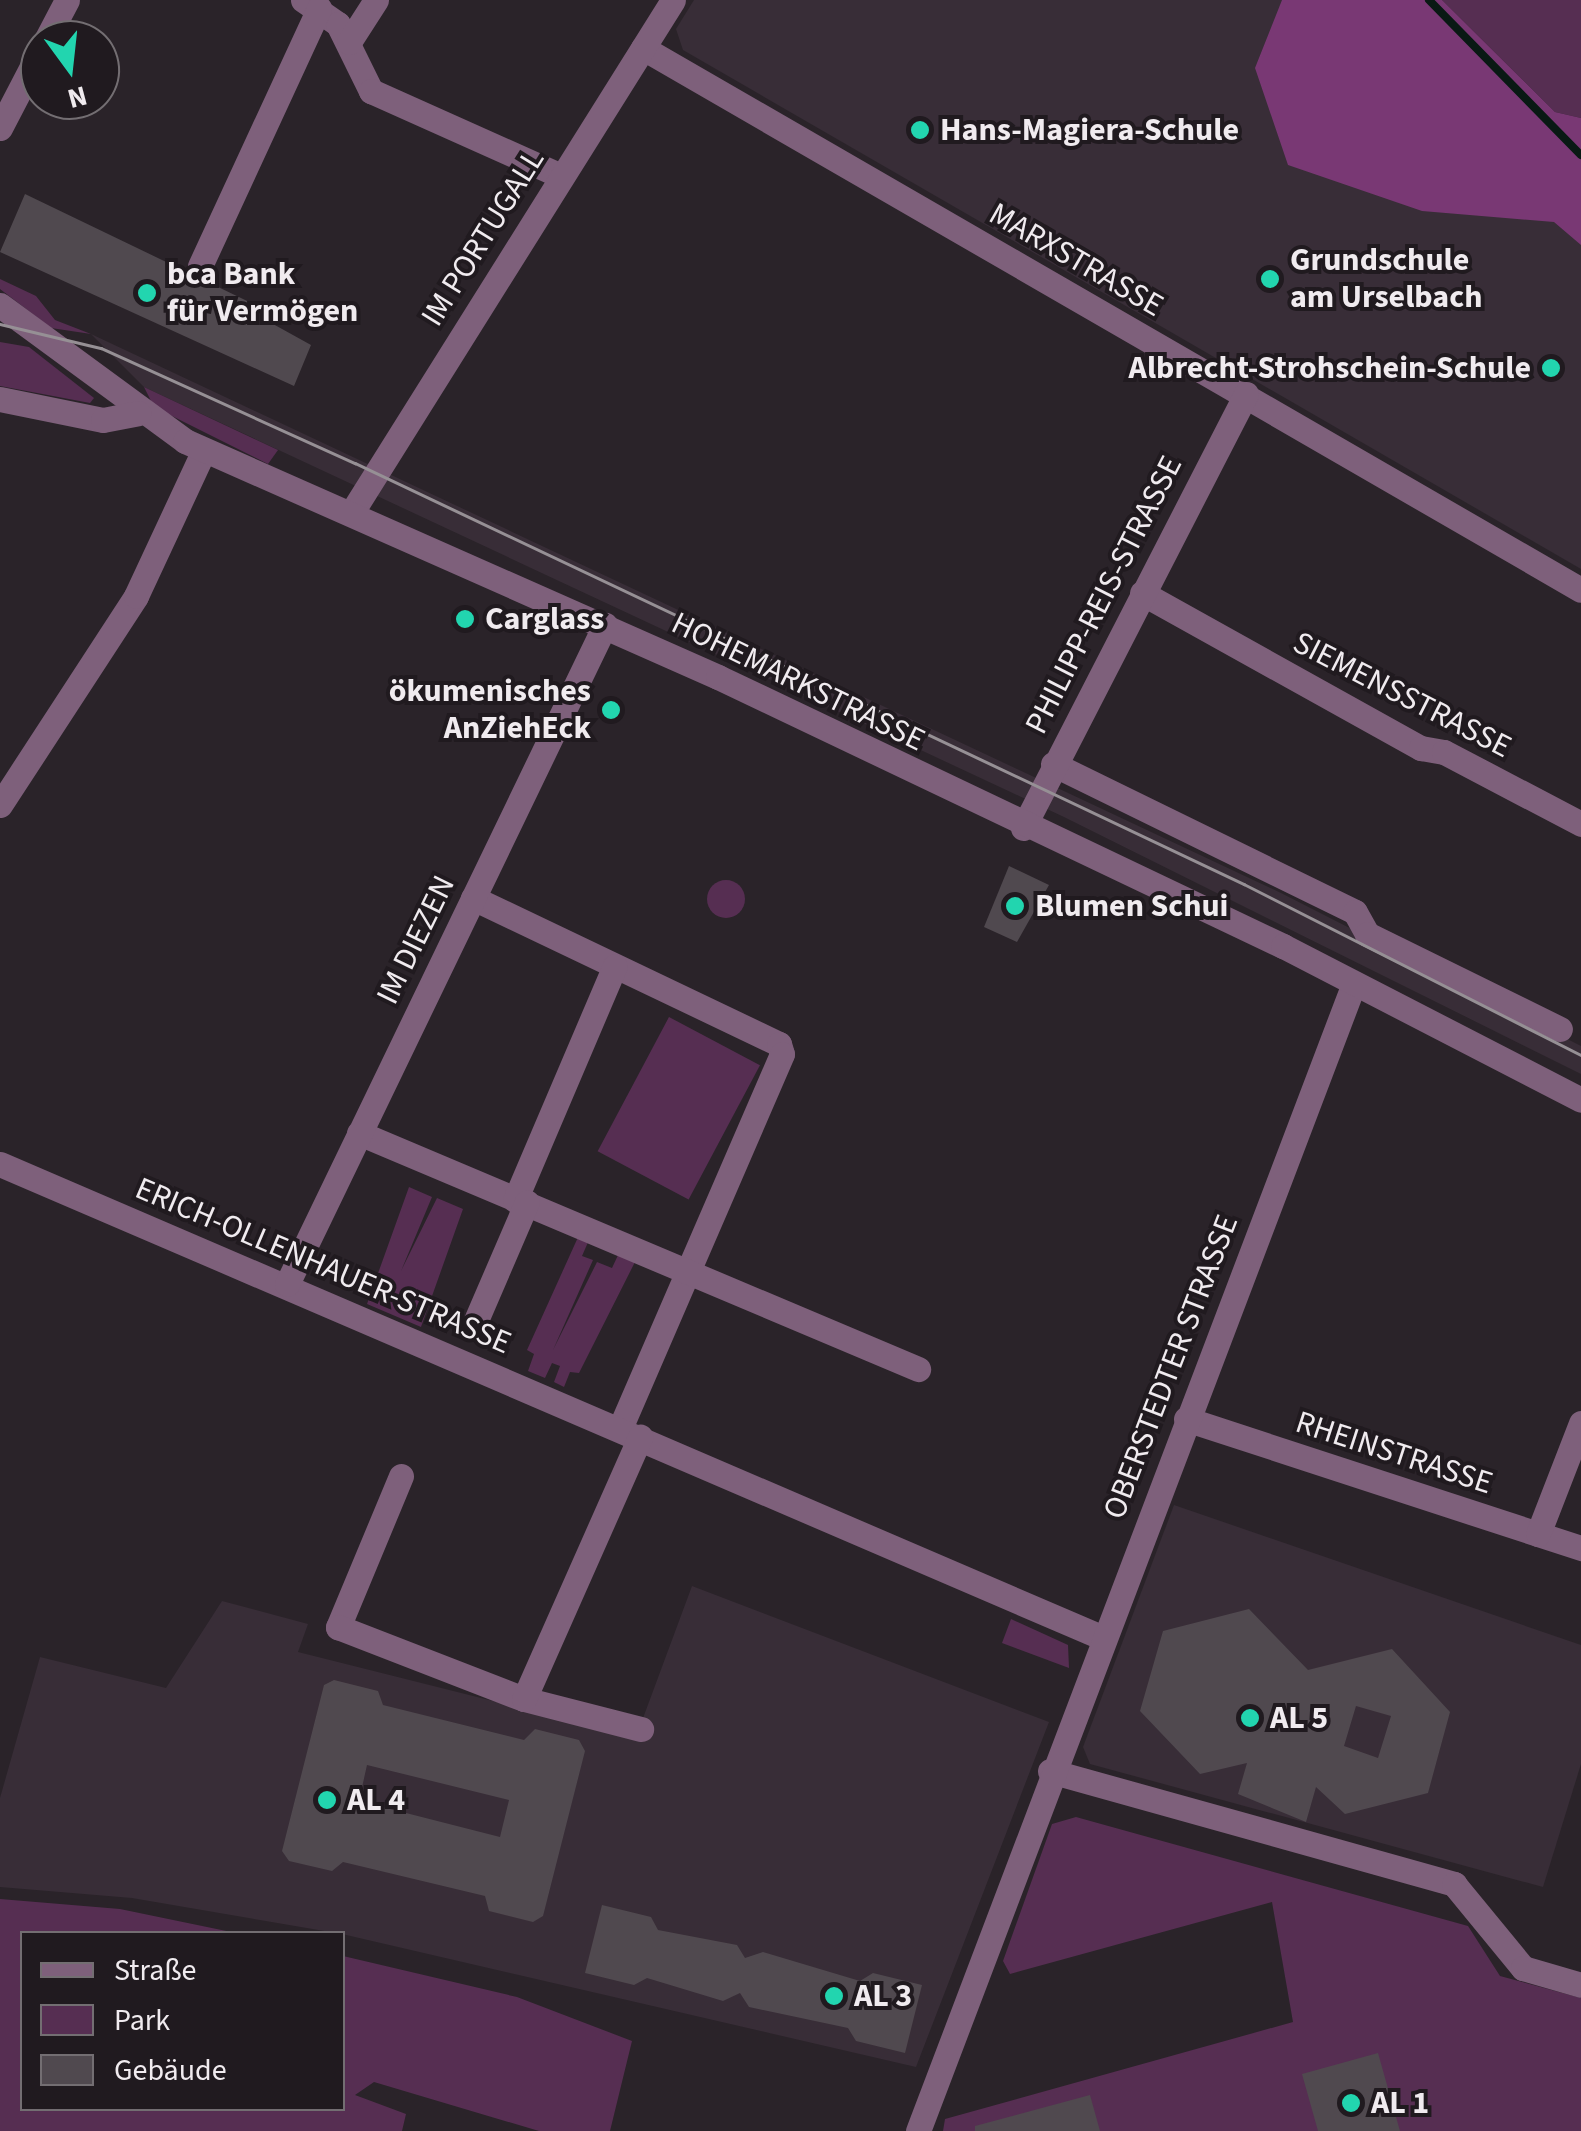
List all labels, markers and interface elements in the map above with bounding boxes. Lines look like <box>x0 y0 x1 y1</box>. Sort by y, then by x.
north arrow <box>20 20 120 120</box>
text: N <box>63 75 91 119</box>
place label: Hans-Magiera-Schule <box>940 111 1239 149</box>
marker: Hans-Magiera-Schule <box>909 119 931 141</box>
street label: IM PORTUGALL <box>413 143 553 333</box>
street label: MARXSTRASSE <box>982 195 1170 325</box>
place label: Grundschule am Urselbach <box>1290 242 1482 317</box>
place label: bca Bank für Vermögen <box>167 256 358 331</box>
marker: Grundschule am Urselbach <box>1259 268 1281 290</box>
marker: bca Bank für Vermögen <box>136 282 158 304</box>
place label: Albrecht-Strohschein-Schule <box>1129 349 1531 387</box>
marker: Albrecht-Strohschein-Schule <box>1540 357 1562 379</box>
street label: PHILIPP-REIS-STRASSE <box>1017 450 1191 740</box>
place label: Carglass <box>485 600 604 638</box>
street label: HOHEMARKSTRASSE <box>665 604 931 760</box>
marker: Carglass <box>454 608 476 630</box>
street label: SIEMENSSTRASSE <box>1287 624 1517 766</box>
place label: ökumenisches AnZiehEck <box>389 673 591 748</box>
marker: ökumenisches AnZiehEck <box>600 699 622 721</box>
street label: IM DIEZEN <box>369 870 463 1010</box>
place label: Blumen Schui <box>1035 887 1228 925</box>
marker: Blumen Schui <box>1004 895 1026 917</box>
street label: ERICH-OLLENHAUER-STRASSE <box>130 1169 516 1363</box>
street label: OBERSTEDTER STRASSE <box>1095 1210 1247 1524</box>
street label: RHEINSTRASSE <box>1291 1403 1497 1503</box>
place label: AL 5 <box>1270 1699 1328 1737</box>
marker: AL 5 <box>1239 1707 1261 1729</box>
place label: AL 4 <box>347 1781 405 1819</box>
marker: AL 4 <box>316 1789 338 1811</box>
legend <box>20 1931 345 2111</box>
text: Straße <box>114 1949 196 1992</box>
place label: AL 3 <box>854 1977 912 2015</box>
marker: AL 3 <box>823 1985 845 2007</box>
text: Park <box>114 1999 170 2042</box>
text: Gebäude <box>114 2049 227 2092</box>
place label: AL 1 <box>1371 2084 1429 2122</box>
marker: AL 1 <box>1340 2092 1362 2114</box>

